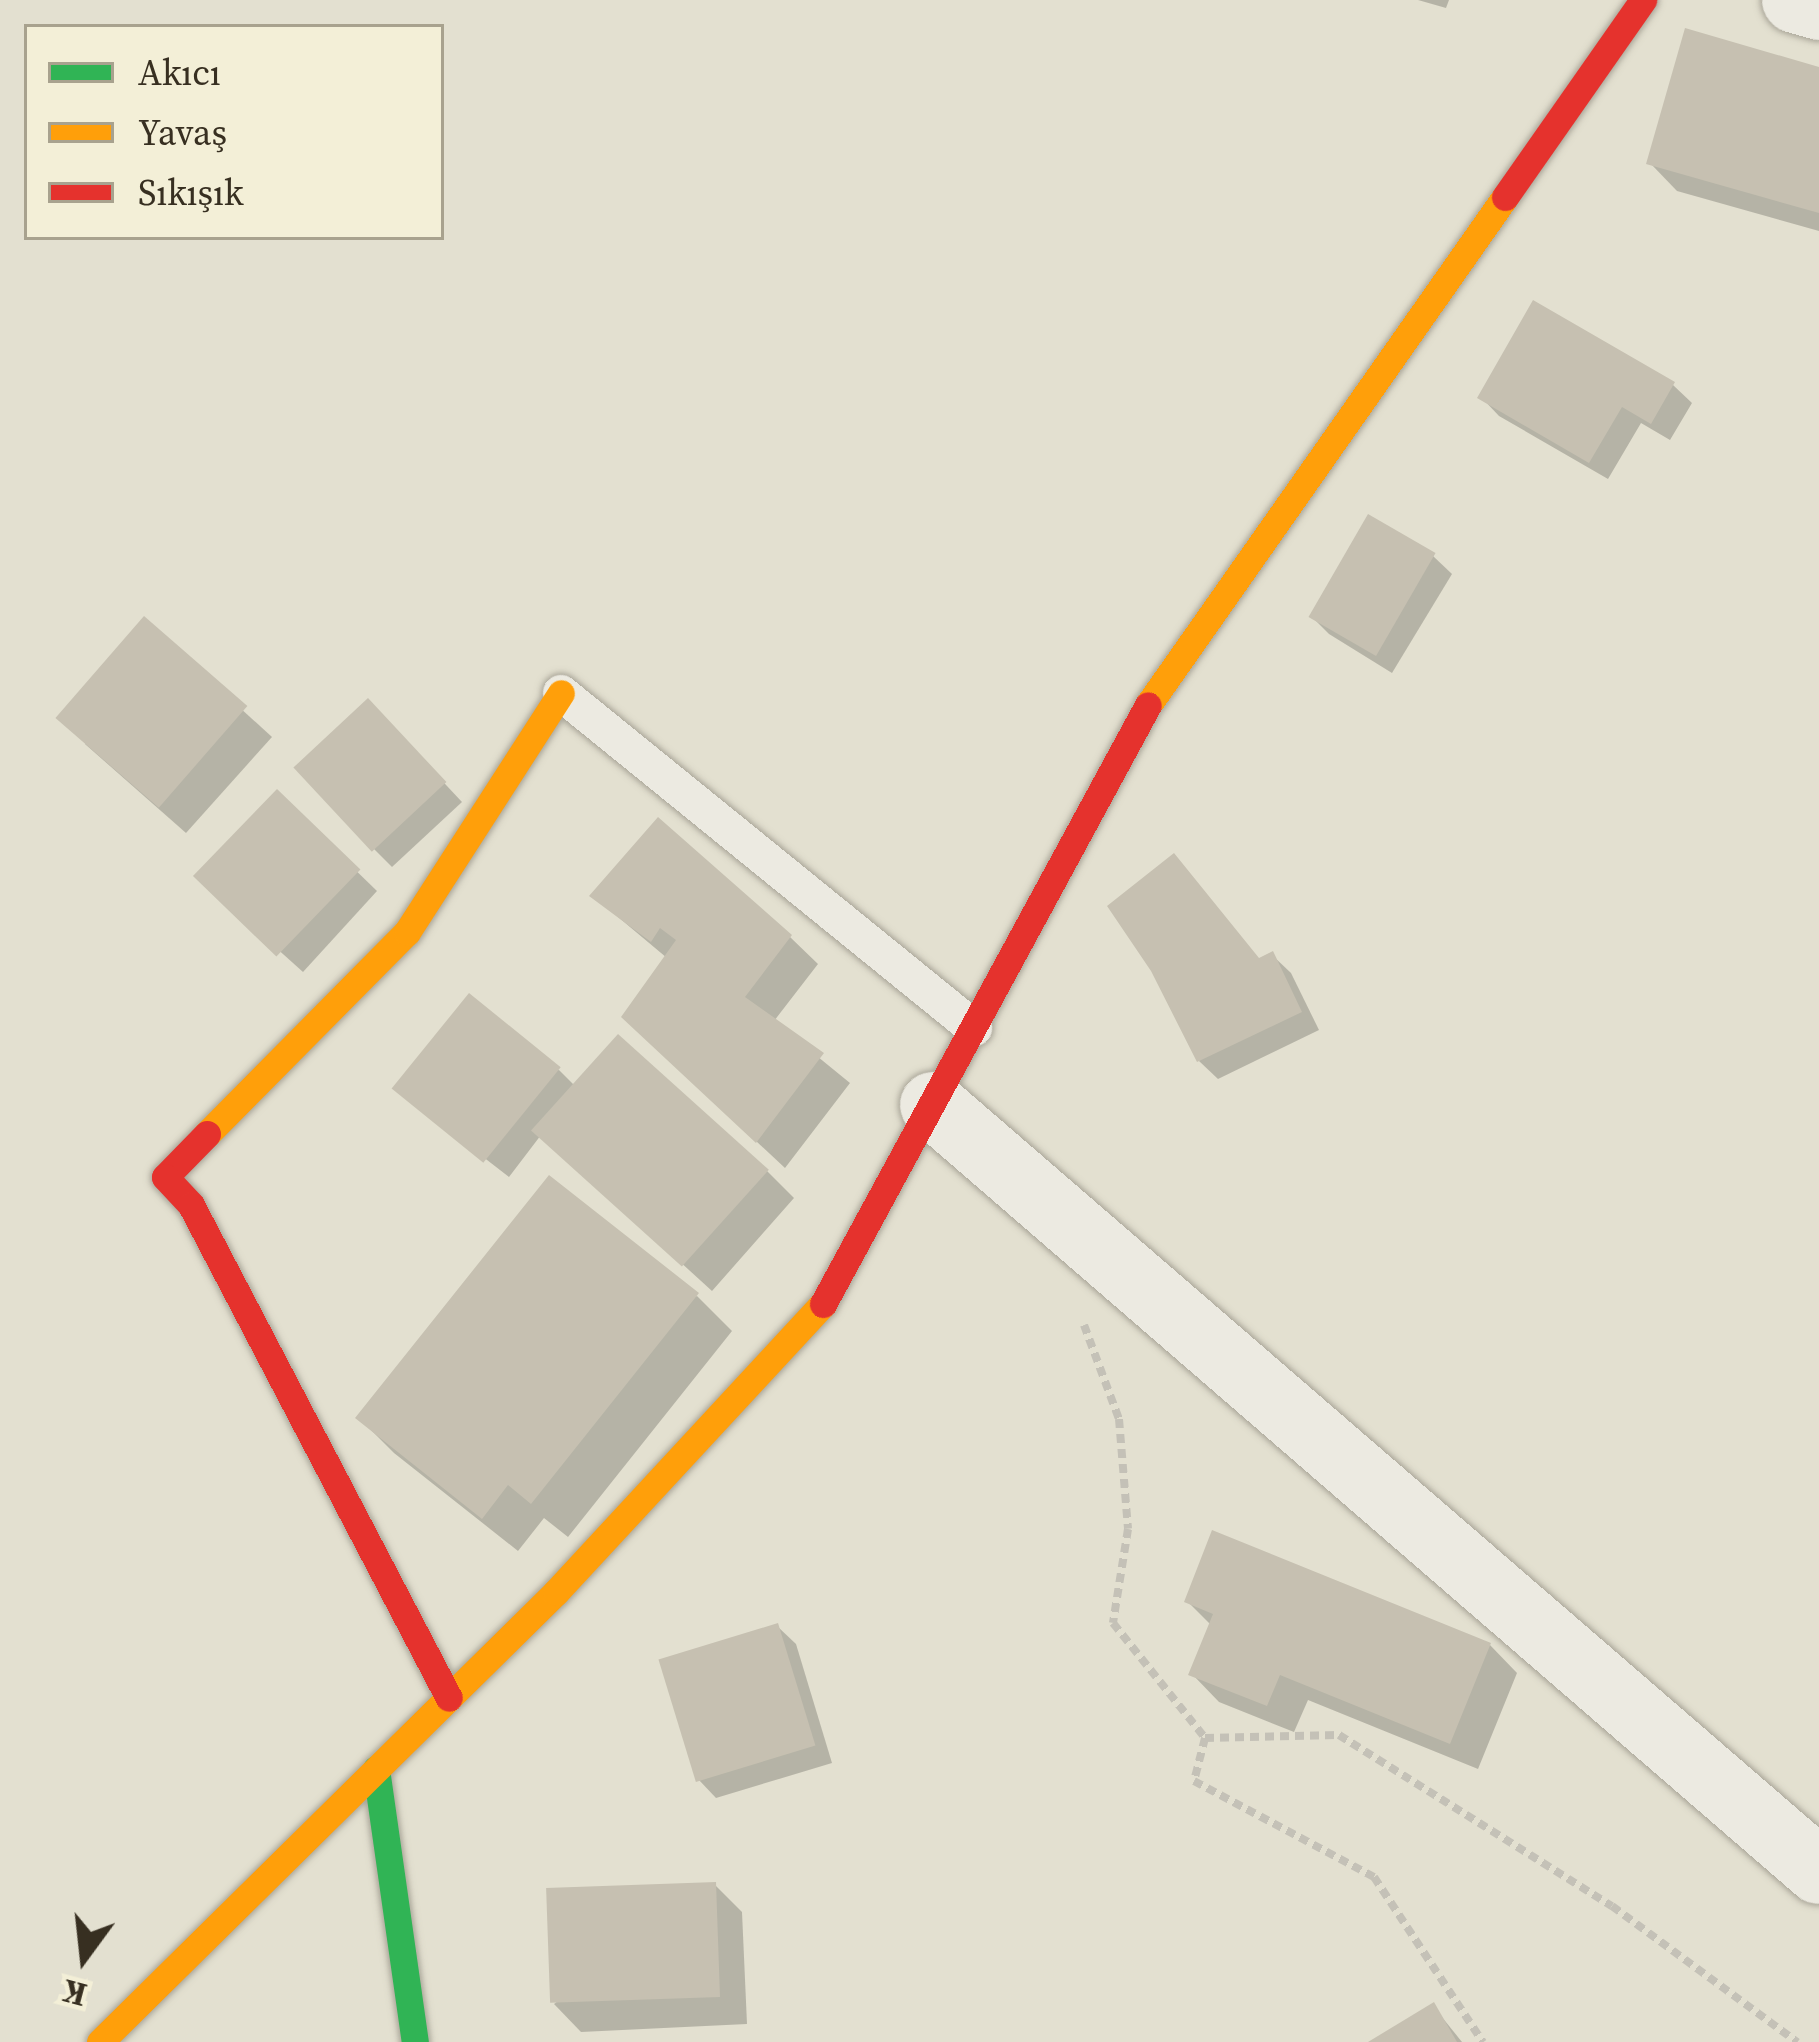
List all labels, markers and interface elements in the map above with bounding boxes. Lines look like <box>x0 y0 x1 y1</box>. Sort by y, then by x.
legend <box>24 24 444 240</box>
text: Akıcı <box>138 48 221 97</box>
text: Yavaş <box>138 108 227 157</box>
text: Sıkışık <box>138 168 244 217</box>
north arrow <box>24 1898 144 2018</box>
text: K <box>58 1969 91 2018</box>

